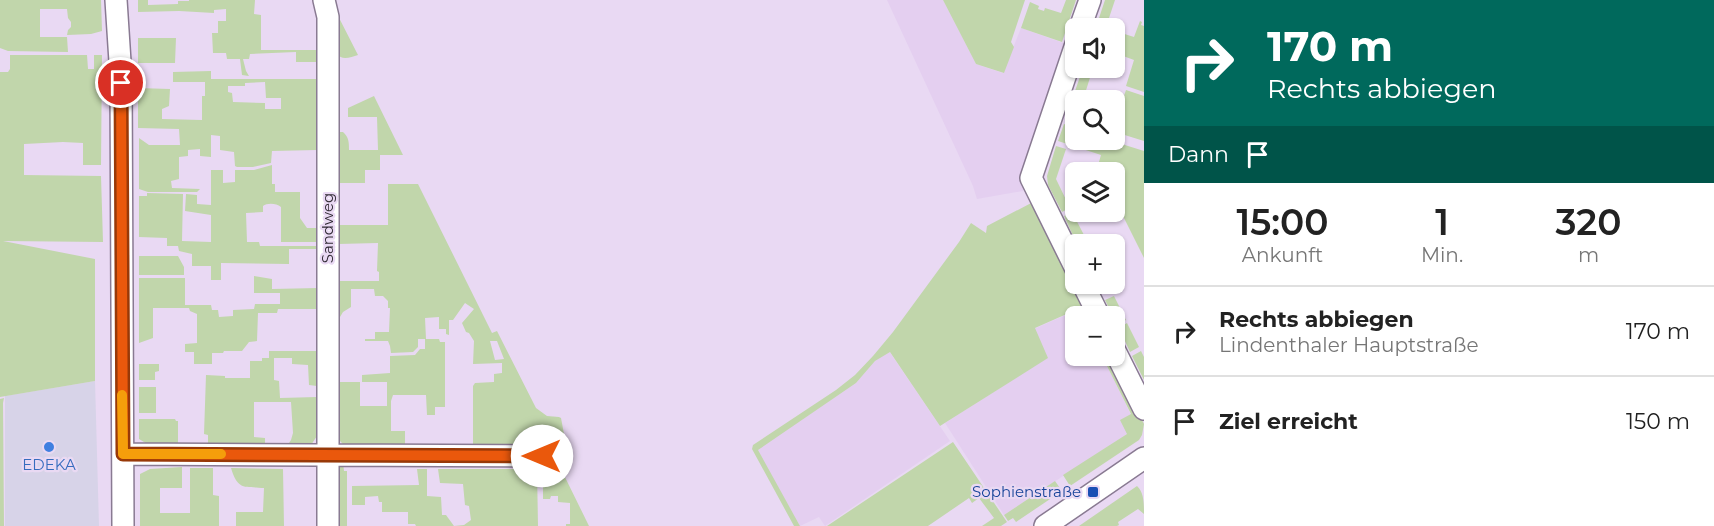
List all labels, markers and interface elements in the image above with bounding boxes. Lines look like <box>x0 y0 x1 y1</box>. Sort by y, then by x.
map controls <box>1065 18 1125 366</box>
button: sound <box>1065 18 1125 78</box>
text: 170 m <box>1267 20 1393 72</box>
icon: right <box>1168 24 1246 102</box>
pin <box>95 57 146 108</box>
icon: arrive <box>104 66 137 99</box>
text: Rechts abbiegen <box>1267 72 1496 105</box>
button: search <box>1065 90 1125 150</box>
icon: arrive <box>1241 138 1274 171</box>
text: Dann <box>1168 141 1229 168</box>
button: layers <box>1065 162 1125 222</box>
street label: Sandweg <box>318 193 337 263</box>
text: 15:00 <box>1236 200 1328 244</box>
text: 1 <box>1435 200 1449 244</box>
text: 320 <box>1556 200 1622 244</box>
button: + <box>1065 234 1125 294</box>
text: Ankunft <box>1242 243 1323 267</box>
text: Min. <box>1421 243 1463 267</box>
text: m <box>1578 243 1599 267</box>
button: − <box>1065 306 1125 366</box>
text: Rechts abbiegen <box>1219 306 1414 333</box>
icon: right <box>1168 315 1201 348</box>
text: 170 m <box>1626 318 1690 345</box>
text: Lindenthaler Hauptstraße <box>1219 333 1479 357</box>
icon: arrive <box>1168 405 1201 438</box>
text: Ziel erreicht <box>1219 408 1358 435</box>
text: 150 m <box>1626 408 1690 435</box>
position arrow <box>510 424 574 488</box>
marker: EDEKA <box>42 440 56 454</box>
place label: EDEKA <box>22 455 76 474</box>
place label: Sophienstraße <box>972 482 1081 501</box>
marker: Sophienstraße <box>1086 485 1100 499</box>

